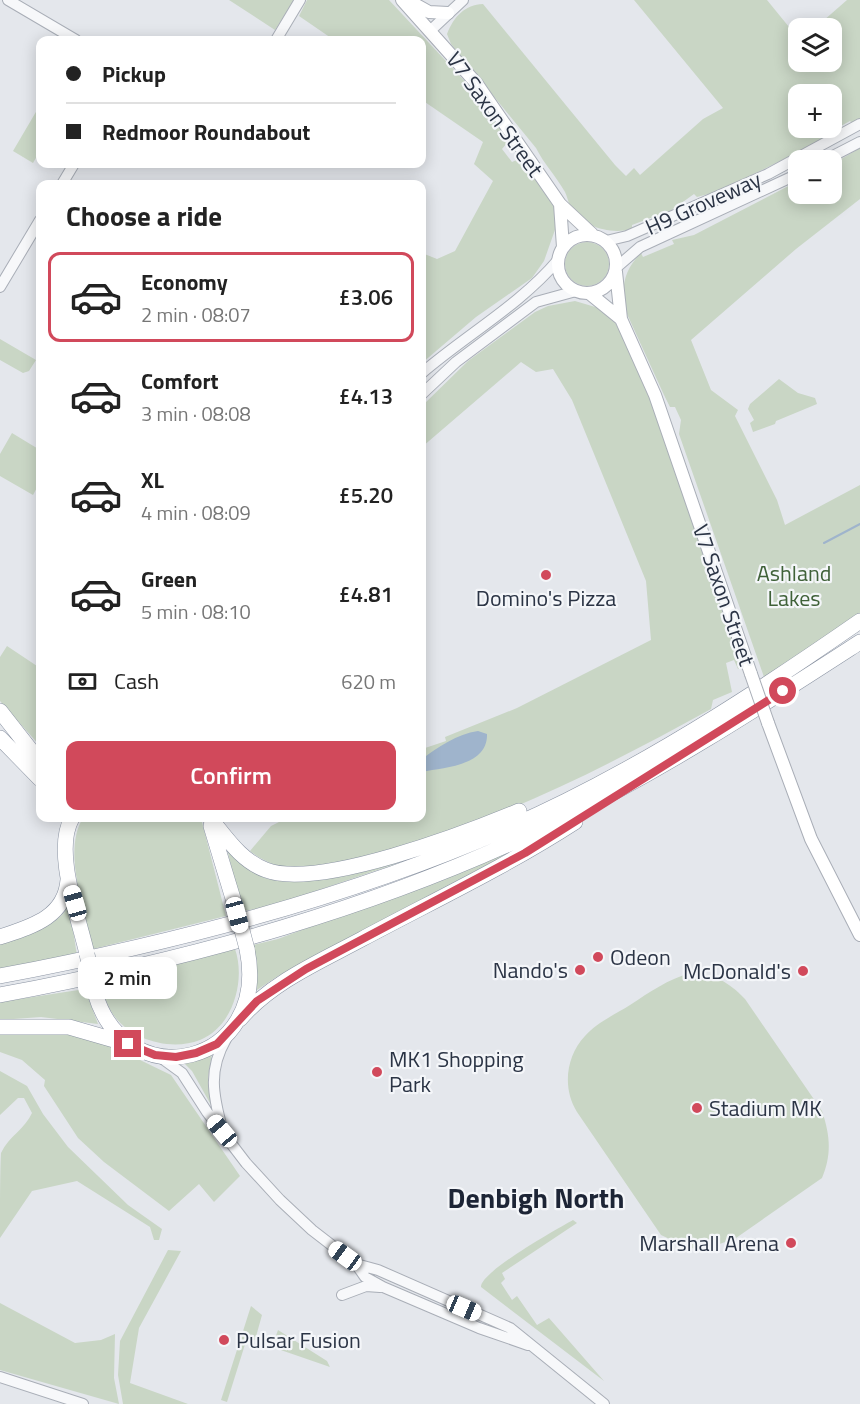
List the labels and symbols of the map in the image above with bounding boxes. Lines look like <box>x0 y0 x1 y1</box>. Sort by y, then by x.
street label: V7 Saxon Street <box>438 44 552 184</box>
street label: H9 Groveway <box>639 162 767 244</box>
street label: V7 Saxon Street <box>684 520 764 671</box>
park label: Ashland Lakes <box>757 556 831 615</box>
marker: Domino's Pizza <box>539 568 553 582</box>
place label: Domino's Pizza <box>476 581 616 615</box>
route start <box>769 677 796 704</box>
car <box>61 883 89 923</box>
car <box>224 895 250 935</box>
place label: Odeon <box>610 940 671 974</box>
marker: Odeon <box>591 950 605 964</box>
place label: Nando's <box>493 953 568 987</box>
place label: McDonald's <box>683 954 791 988</box>
callout: 2 min <box>78 957 178 999</box>
marker: Nando's <box>573 963 587 977</box>
marker: McDonald's <box>796 964 810 978</box>
route end <box>114 1030 141 1057</box>
place label: MK1 Shopping Park <box>389 1042 524 1101</box>
marker: MK1 Shopping Park <box>370 1065 384 1079</box>
place label: Stadium MK <box>709 1091 822 1125</box>
marker: Stadium MK <box>690 1101 704 1115</box>
car <box>204 1111 240 1151</box>
district label: Denbigh North <box>448 1176 624 1219</box>
place label: Marshall Arena <box>639 1226 779 1260</box>
marker: Marshall Arena <box>784 1236 798 1250</box>
car <box>325 1238 365 1274</box>
car <box>444 1293 484 1323</box>
place label: Pulsar Fusion <box>236 1323 361 1357</box>
marker: Pulsar Fusion <box>217 1333 231 1347</box>

